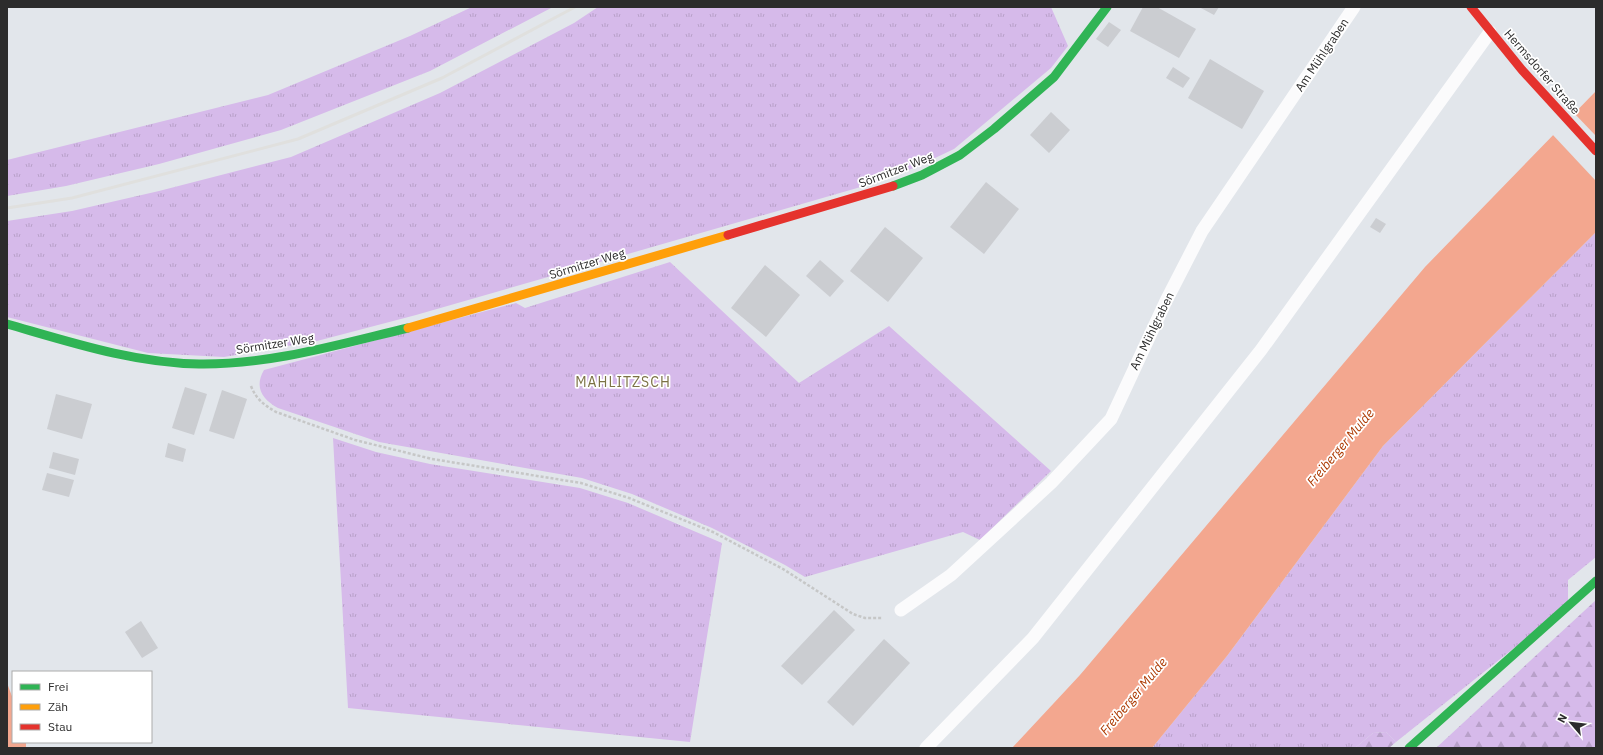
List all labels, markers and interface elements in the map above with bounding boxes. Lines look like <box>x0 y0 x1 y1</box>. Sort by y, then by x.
street label: Am Mühlgraben <box>1292 15 1352 94</box>
street label: Hermsdorfer Straße <box>1501 26 1584 118</box>
street label: Sörmitzer Weg <box>856 148 936 191</box>
street label: Sörmitzer Weg <box>547 245 627 282</box>
street label: Am Mühlgraben <box>1126 289 1177 372</box>
street label: Sörmitzer Weg <box>235 330 316 357</box>
district label: MAHLITZSCH <box>575 373 671 391</box>
water label: Freiberger Mulde <box>1303 405 1378 490</box>
water label: Freiberger Mulde <box>1096 654 1171 739</box>
legend <box>12 671 152 743</box>
text: Frei <box>48 679 68 694</box>
text: Zäh <box>48 699 68 714</box>
north arrow <box>1551 703 1591 743</box>
text: N <box>1554 711 1570 725</box>
text: Stau <box>48 719 72 734</box>

